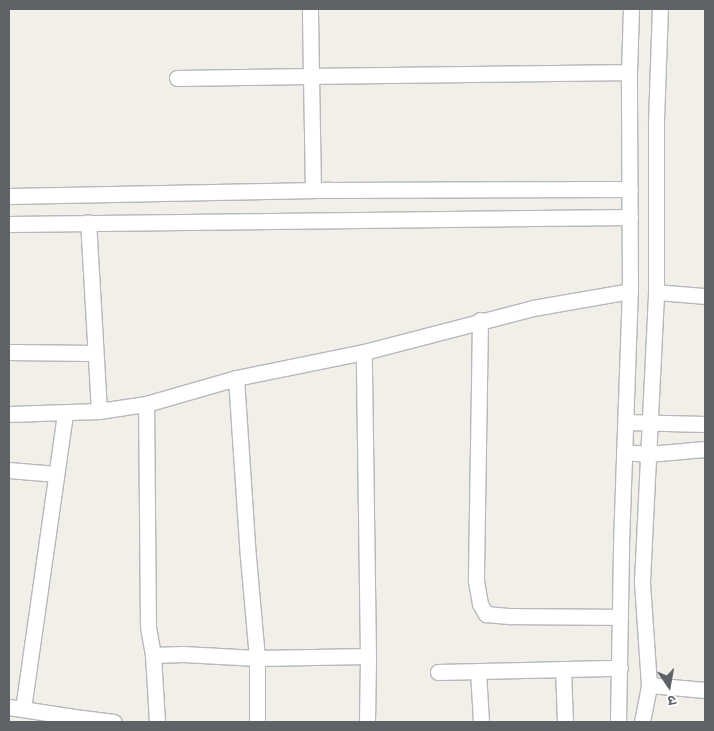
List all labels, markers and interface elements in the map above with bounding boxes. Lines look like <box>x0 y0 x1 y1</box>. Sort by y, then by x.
north arrow <box>644 661 694 711</box>
text: उ <box>666 692 678 710</box>

